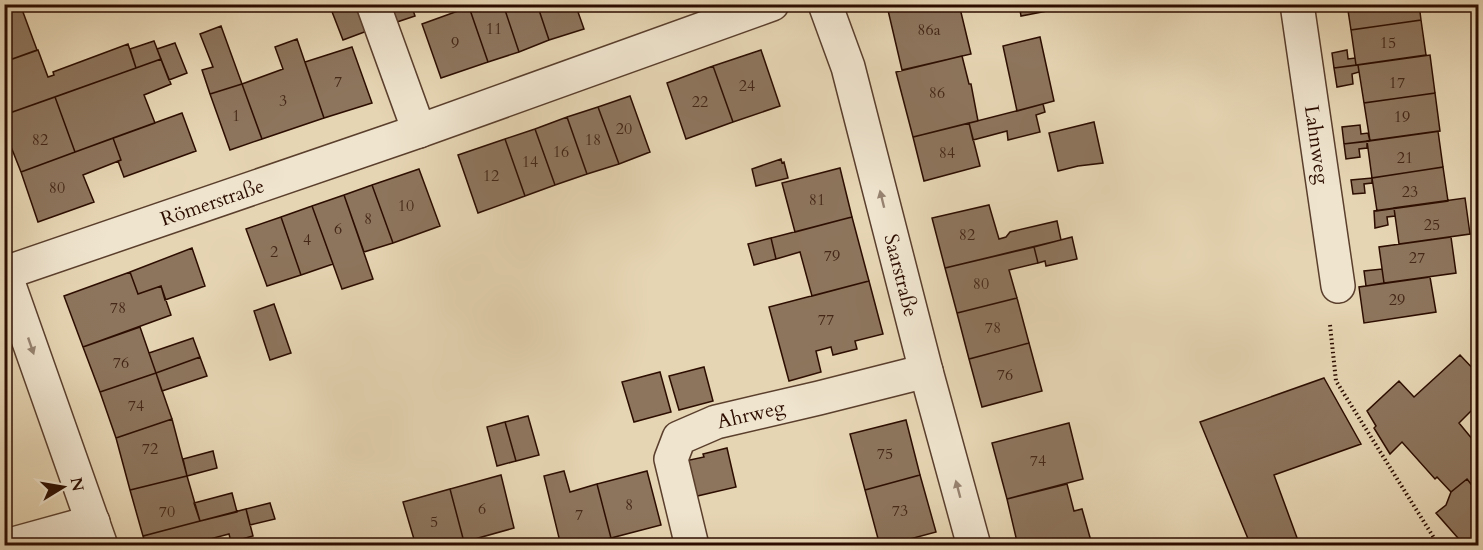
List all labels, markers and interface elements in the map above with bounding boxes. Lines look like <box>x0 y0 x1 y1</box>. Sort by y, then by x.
house number: 11 <box>486 18 502 40</box>
house number: 86a <box>917 19 941 41</box>
house number: 9 <box>451 32 459 54</box>
house number: 15 <box>1380 32 1396 54</box>
house number: 7 <box>334 71 342 93</box>
house number: 17 <box>1389 72 1405 94</box>
house number: 24 <box>739 75 755 97</box>
house number: 86 <box>929 82 945 104</box>
house number: 3 <box>279 90 287 112</box>
house number: 22 <box>692 91 708 113</box>
street label: Lahnweg <box>1298 103 1337 187</box>
house number: 1 <box>232 105 240 127</box>
house number: 19 <box>1394 106 1410 128</box>
house number: 20 <box>616 118 632 140</box>
house number: 82 <box>32 129 48 151</box>
house number: 18 <box>585 129 601 151</box>
house number: 16 <box>553 141 569 163</box>
house number: 84 <box>939 142 955 164</box>
house number: 21 <box>1397 147 1413 169</box>
house number: 14 <box>522 151 538 173</box>
house number: 12 <box>483 165 499 187</box>
street label: Römerstraße <box>157 172 268 232</box>
house number: 80 <box>49 177 65 199</box>
house number: 23 <box>1402 181 1418 203</box>
house number: 81 <box>809 189 825 211</box>
one-way arrow <box>876 190 886 208</box>
house number: 10 <box>398 195 414 217</box>
house number: 8 <box>364 208 372 230</box>
house number: 25 <box>1424 214 1440 236</box>
house number: 6 <box>334 218 342 240</box>
house number: 82 <box>959 224 975 246</box>
house number: 4 <box>303 229 311 251</box>
street label: Saarstraße <box>878 231 925 320</box>
house number: 2 <box>270 241 278 263</box>
house number: 79 <box>824 245 840 267</box>
house number: 27 <box>1409 247 1425 269</box>
house number: 80 <box>973 273 989 295</box>
house number: 29 <box>1389 289 1405 311</box>
house number: 78 <box>110 297 126 319</box>
house number: 77 <box>818 309 834 331</box>
house number: 78 <box>985 317 1001 339</box>
one-way arrow <box>26 337 36 355</box>
house number: 76 <box>113 352 129 374</box>
house number: 76 <box>997 364 1013 386</box>
street label: Ahrweg <box>714 393 788 435</box>
house number: 74 <box>128 395 144 417</box>
house number: 72 <box>142 438 158 460</box>
house number: 75 <box>877 443 893 465</box>
house number: 74 <box>1030 450 1046 472</box>
north arrow <box>33 457 93 517</box>
text: N <box>65 475 89 493</box>
one-way arrow <box>953 480 963 498</box>
house number: 8 <box>625 494 633 516</box>
house number: 6 <box>478 498 486 520</box>
house number: 73 <box>892 500 908 522</box>
house number: 70 <box>159 501 175 523</box>
house number: 7 <box>575 504 583 526</box>
house number: 5 <box>430 511 438 533</box>

